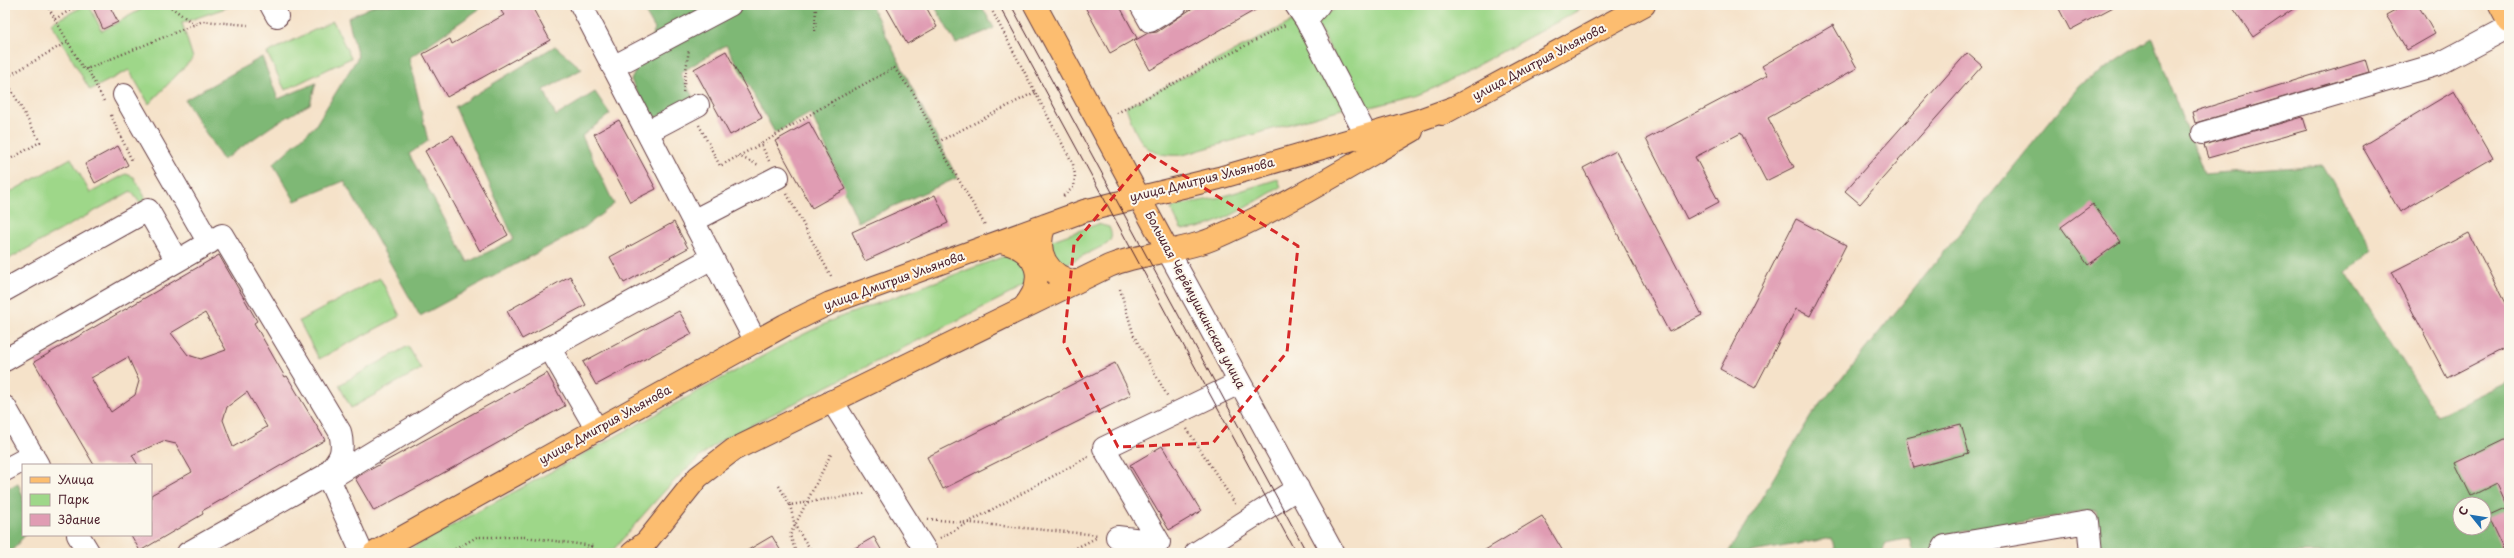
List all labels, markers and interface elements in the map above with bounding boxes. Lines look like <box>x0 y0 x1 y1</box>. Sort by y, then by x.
street label: улица Дмитрия Ульянова <box>1469 18 1609 104</box>
street label: улица Дмитрия Ульянова <box>1127 152 1277 206</box>
street label: Большая Черёмушкинская улица <box>1141 207 1251 392</box>
street label: улица Дмитрия Ульянова <box>821 246 967 314</box>
street label: улица Дмитрия Ульянова <box>535 380 674 468</box>
legend <box>22 464 152 536</box>
text: Улица <box>58 470 94 488</box>
text: Парк <box>58 490 90 508</box>
north arrow <box>2452 496 2492 536</box>
text: С <box>2453 503 2472 519</box>
text: Здание <box>58 510 100 528</box>

